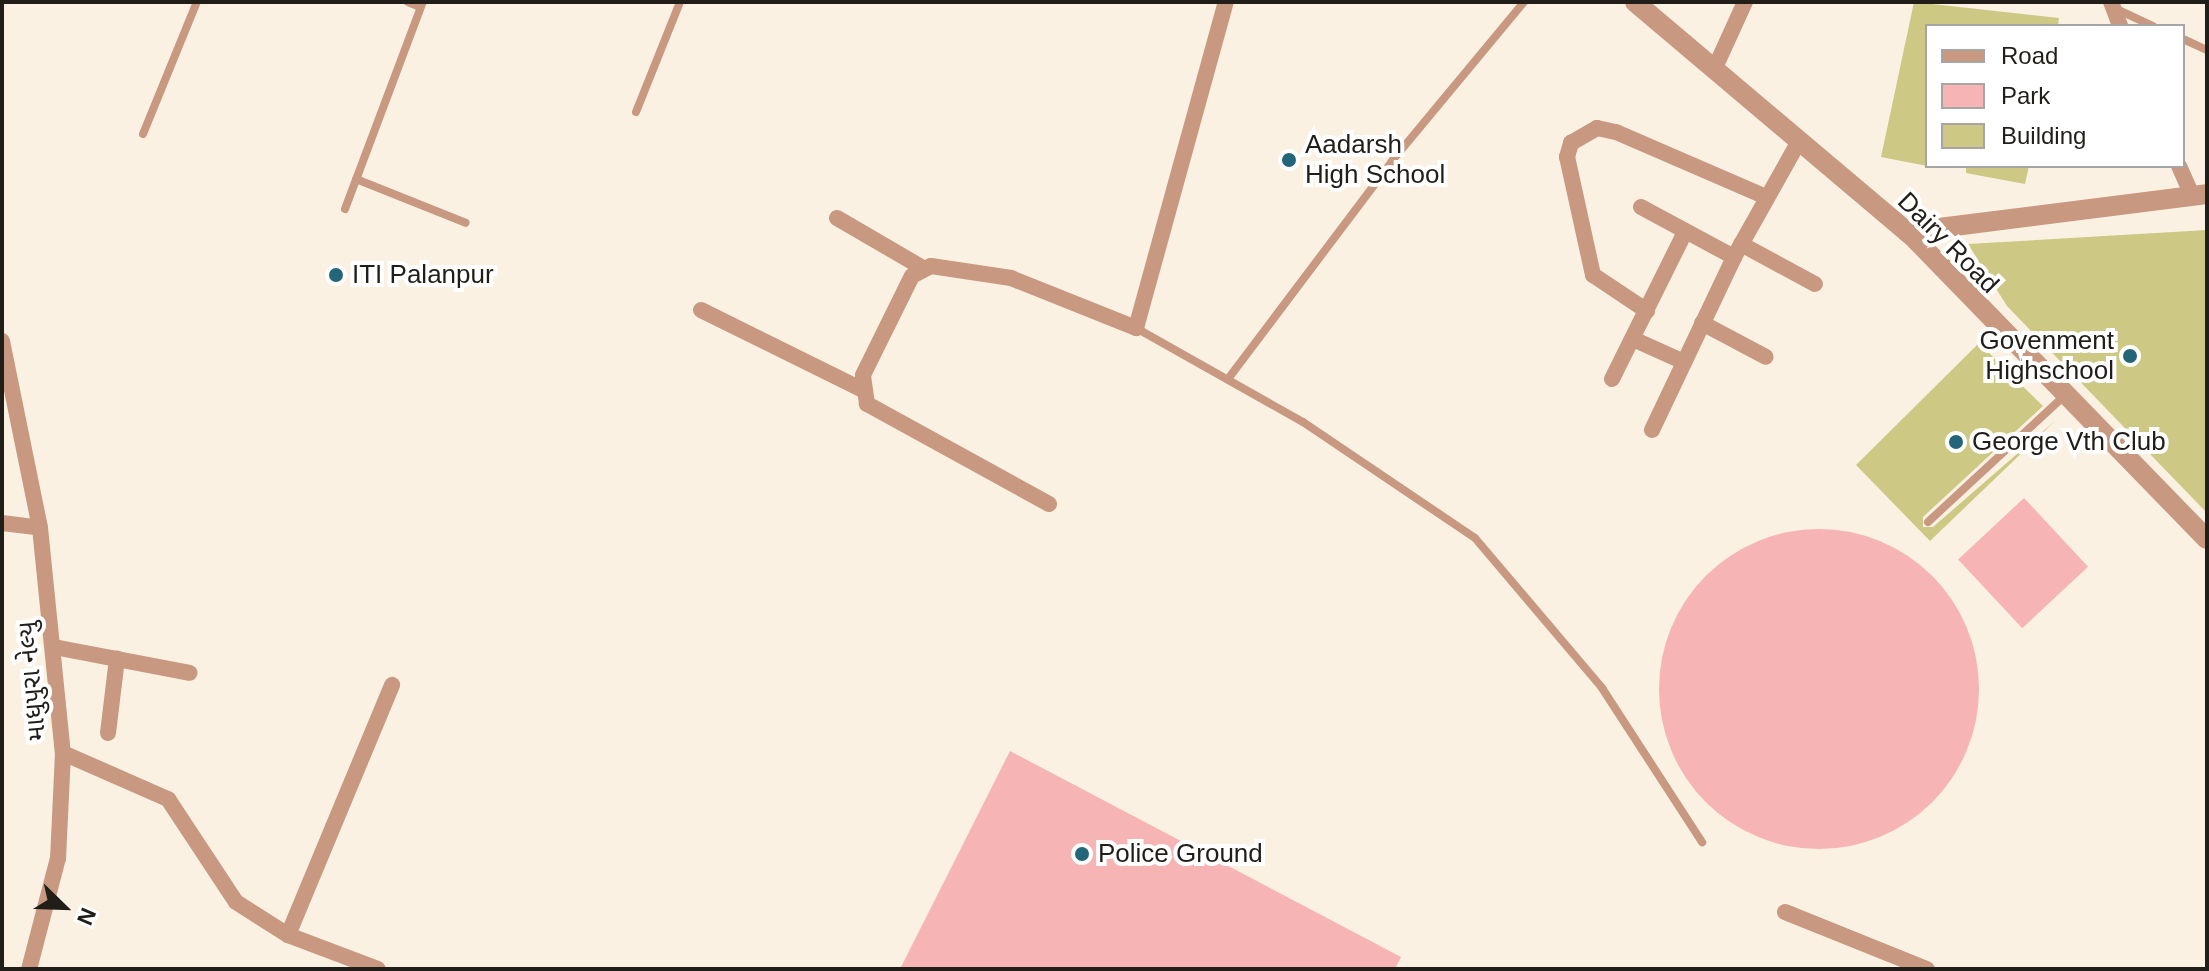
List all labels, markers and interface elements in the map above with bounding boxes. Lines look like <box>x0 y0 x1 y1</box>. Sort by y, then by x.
legend <box>1925 24 2185 168</box>
text: Road <box>2001 42 2058 69</box>
text: Park <box>2001 82 2050 109</box>
text: Building <box>2001 122 2086 149</box>
place label: Aadarsh High School <box>1305 129 1445 190</box>
marker: Aadarsh High School <box>1280 151 1298 169</box>
street label: Dairy Road <box>1891 186 2005 300</box>
place label: ITI Palanpur <box>352 259 494 291</box>
marker: ITI Palanpur <box>327 266 345 284</box>
place label: Govenment Highschool <box>1980 325 2114 386</box>
marker: Govenment Highschool <box>2121 347 2139 365</box>
place label: George Vth Club <box>1972 426 2166 458</box>
marker: George Vth Club <box>1947 433 1965 451</box>
street label: માધુપુરા નેલ્યુ <box>11 620 53 742</box>
place label: Police Ground <box>1098 838 1263 870</box>
marker: Police Ground <box>1073 845 1091 863</box>
north arrow <box>24 867 104 947</box>
text: N <box>72 904 101 929</box>

